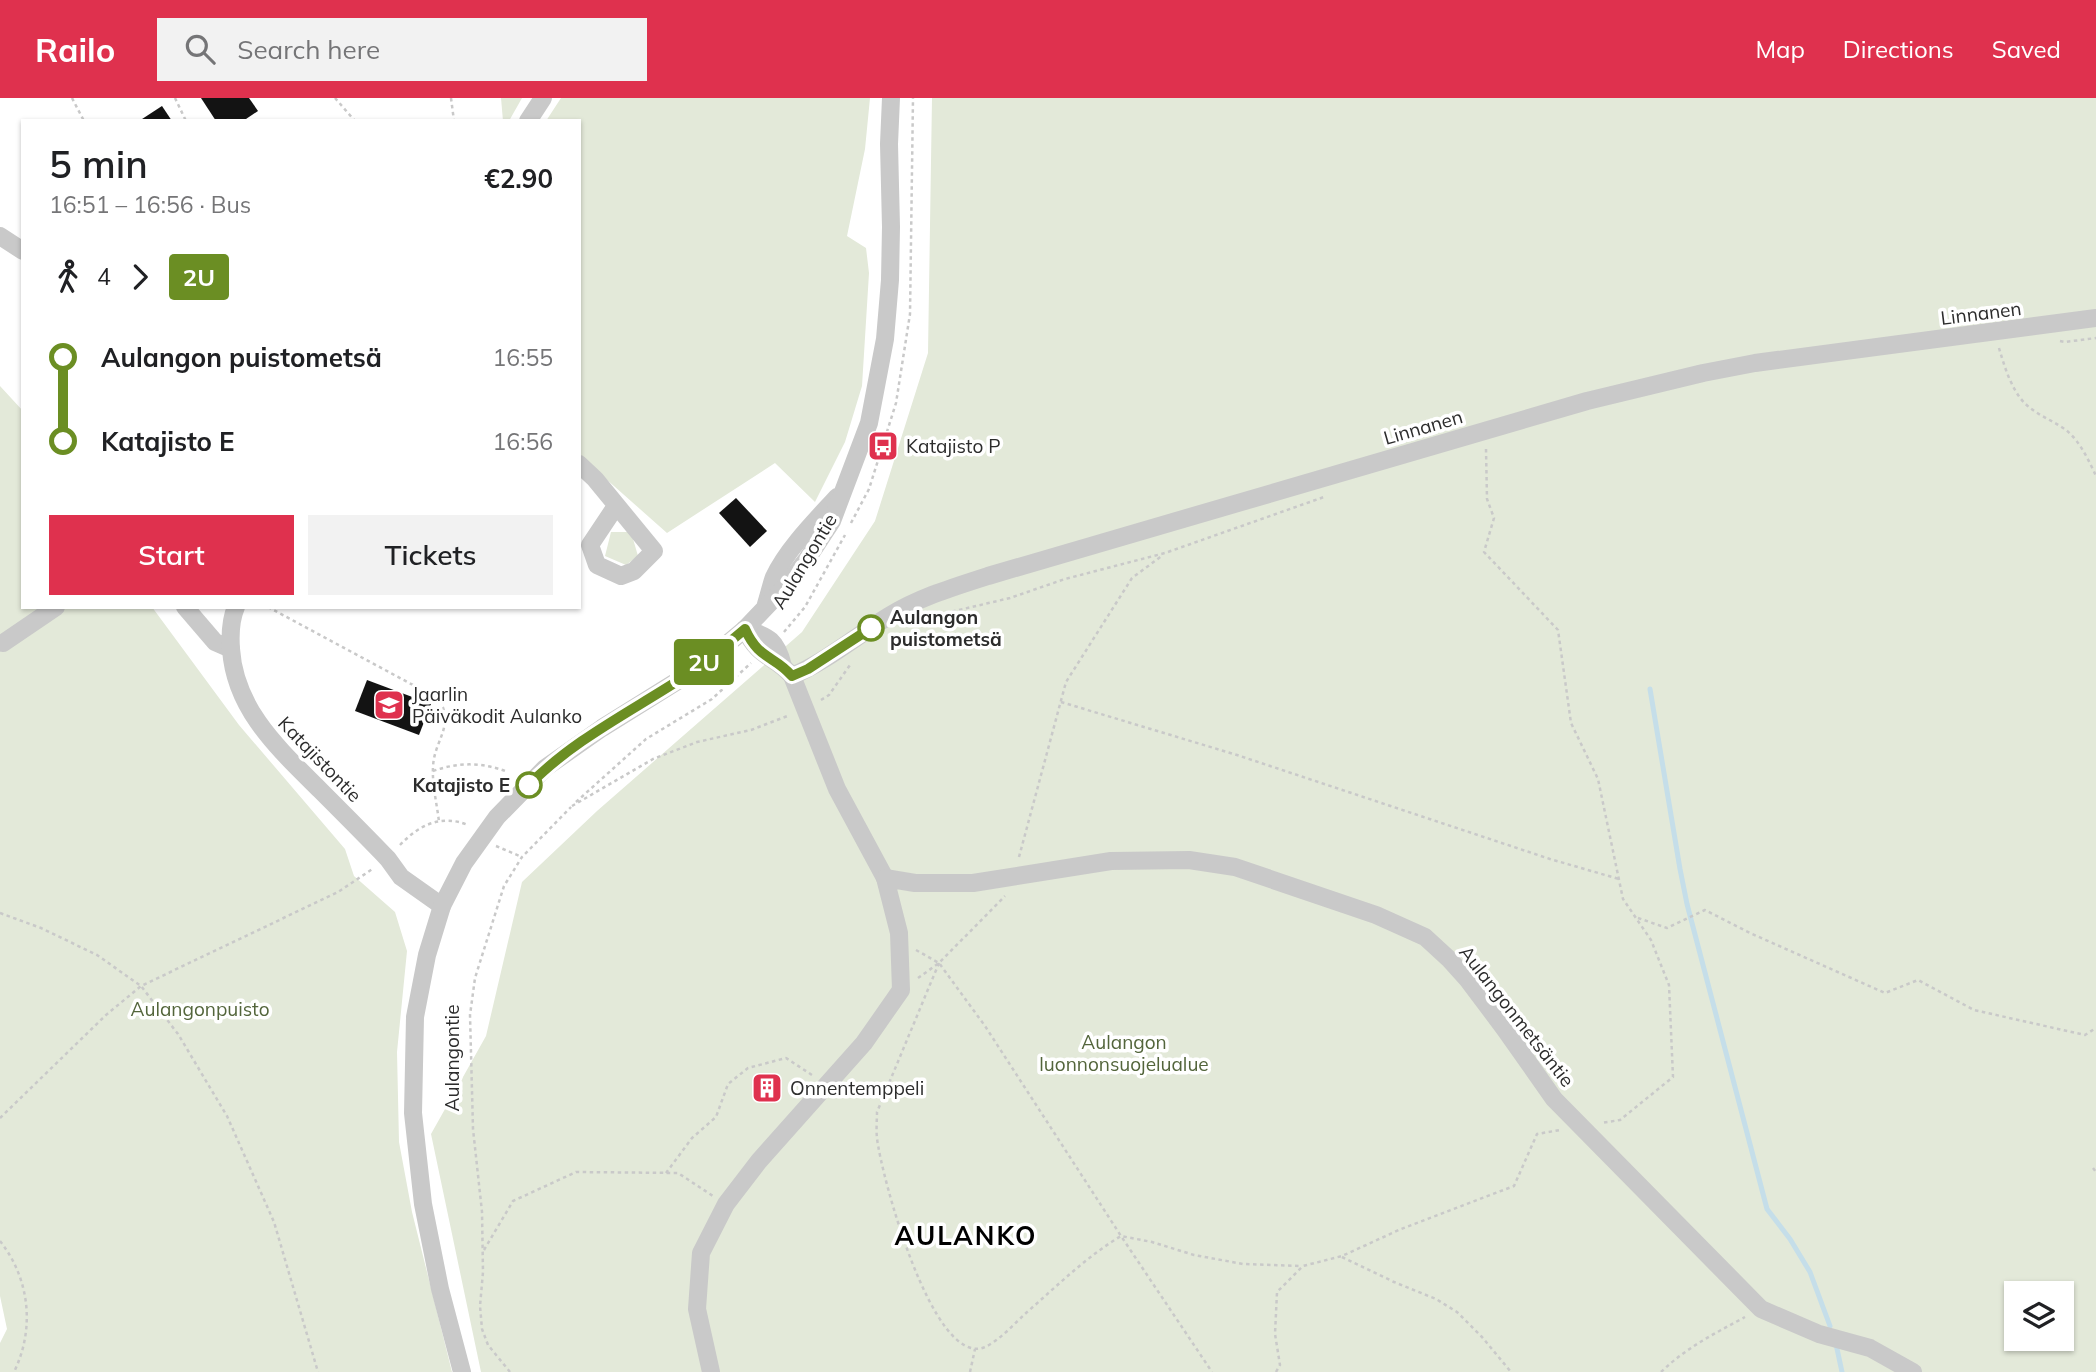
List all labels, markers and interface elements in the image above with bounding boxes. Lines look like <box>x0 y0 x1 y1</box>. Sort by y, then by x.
search box <box>157 18 647 81</box>
text: Railo <box>35 29 115 70</box>
icon: search <box>181 30 219 68</box>
text: Search here <box>237 33 380 66</box>
text: Map <box>1755 34 1805 64</box>
text: Directions <box>1843 34 1954 64</box>
text: Saved <box>1992 34 2061 64</box>
text: 5 min <box>49 140 148 188</box>
text: €2.90 <box>484 162 553 195</box>
text: 16:51 – 16:56 · Bus <box>49 190 251 219</box>
icon: walk <box>49 258 87 296</box>
icon: forward <box>121 258 159 296</box>
text: 4 <box>97 262 111 291</box>
text: 2U <box>183 262 215 292</box>
street label: Linnanen <box>1939 296 2023 330</box>
text: Aulangon puistometsä <box>101 341 382 374</box>
text: 16:55 <box>493 343 553 372</box>
street label: Linnanen <box>1381 404 1465 450</box>
text: Katajisto E <box>101 425 235 458</box>
text: 16:56 <box>493 427 553 456</box>
bus stop icon: Katajisto P <box>866 429 900 463</box>
place label: Katajisto P <box>906 434 1001 458</box>
street label: Aulangontie <box>766 509 842 613</box>
button: Start <box>49 515 294 595</box>
button: Tickets <box>308 515 553 595</box>
place label: Aulangon puistometsä <box>890 605 1002 651</box>
marker: Aulangon puistometsä <box>858 615 884 641</box>
line badge: 2U <box>672 639 736 685</box>
text: 2U <box>688 647 720 677</box>
place label: Jaarlin Päiväkodit Aulanko <box>412 682 582 728</box>
school or university icon: Jaarlin Päiväkodit Aulanko <box>372 688 406 722</box>
street label: Katajistontie <box>273 711 367 807</box>
marker: Katajisto E <box>516 772 542 798</box>
place label: Katajisto E <box>412 773 510 797</box>
street label: Aulangonmetsäntie <box>1454 941 1580 1091</box>
park label: Aulangonpuisto <box>130 997 270 1021</box>
street label: Aulangontie <box>440 1005 464 1111</box>
park label: Aulangon luonnonsuojelualue <box>1039 1030 1209 1076</box>
building icon: Onnentemppeli <box>750 1071 784 1105</box>
place label: Onnentemppeli <box>790 1076 924 1100</box>
district label: AULANKO <box>895 1219 1037 1252</box>
map controls <box>2004 1281 2074 1351</box>
button: layers <box>2004 1281 2074 1351</box>

